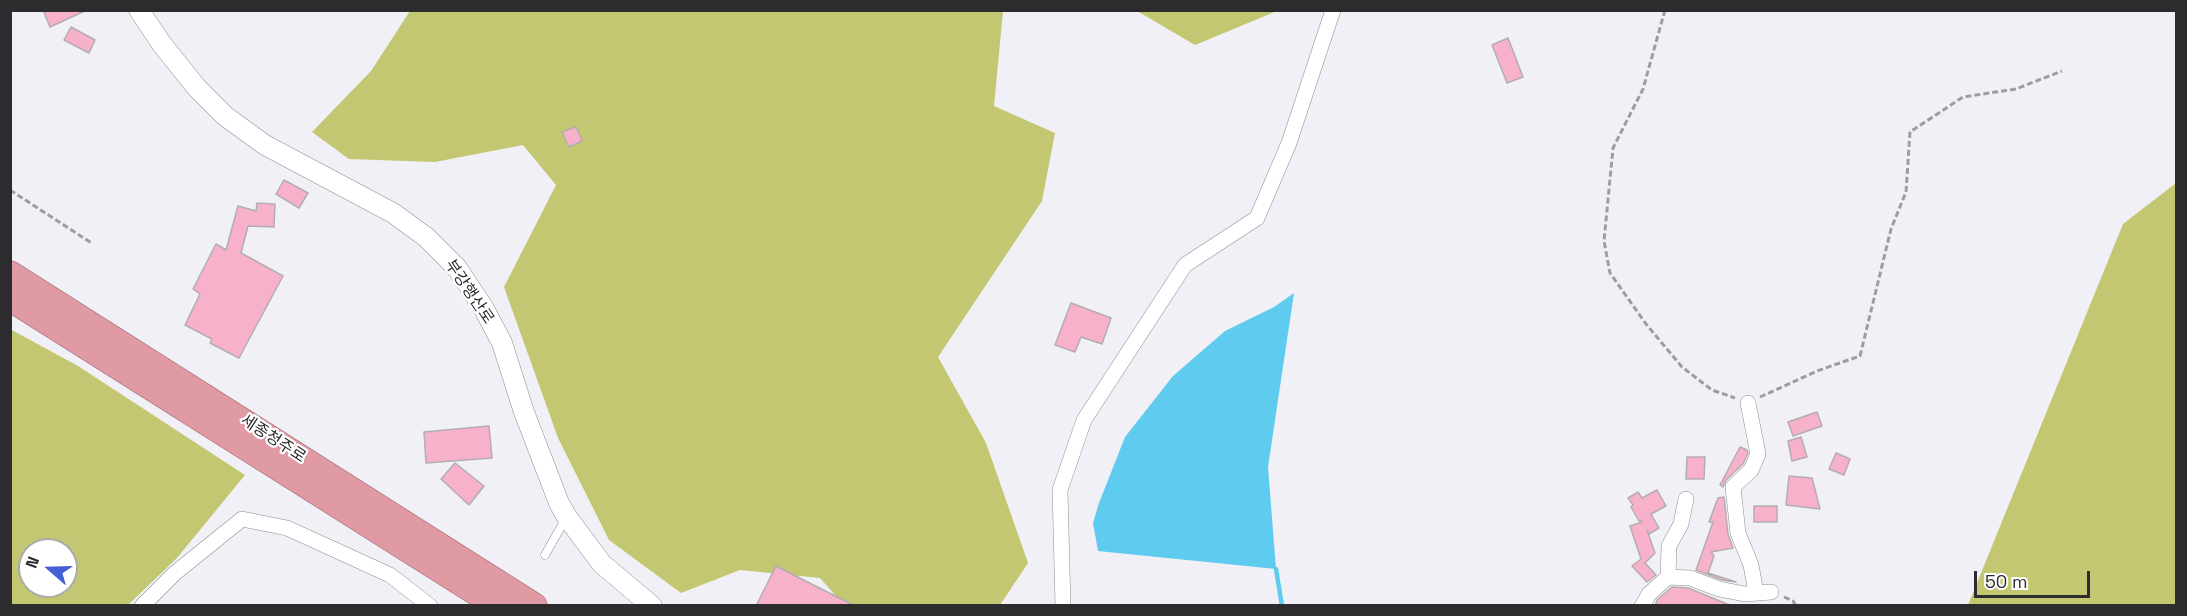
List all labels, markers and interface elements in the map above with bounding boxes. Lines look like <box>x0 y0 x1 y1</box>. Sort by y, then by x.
street label: 부강행산로 <box>440 256 498 328</box>
street label: 세종청주로 <box>237 411 309 467</box>
north arrow <box>18 538 78 598</box>
text: N <box>21 554 44 571</box>
scale bar <box>1977 559 2092 597</box>
text: 50 m <box>1985 570 2027 593</box>

